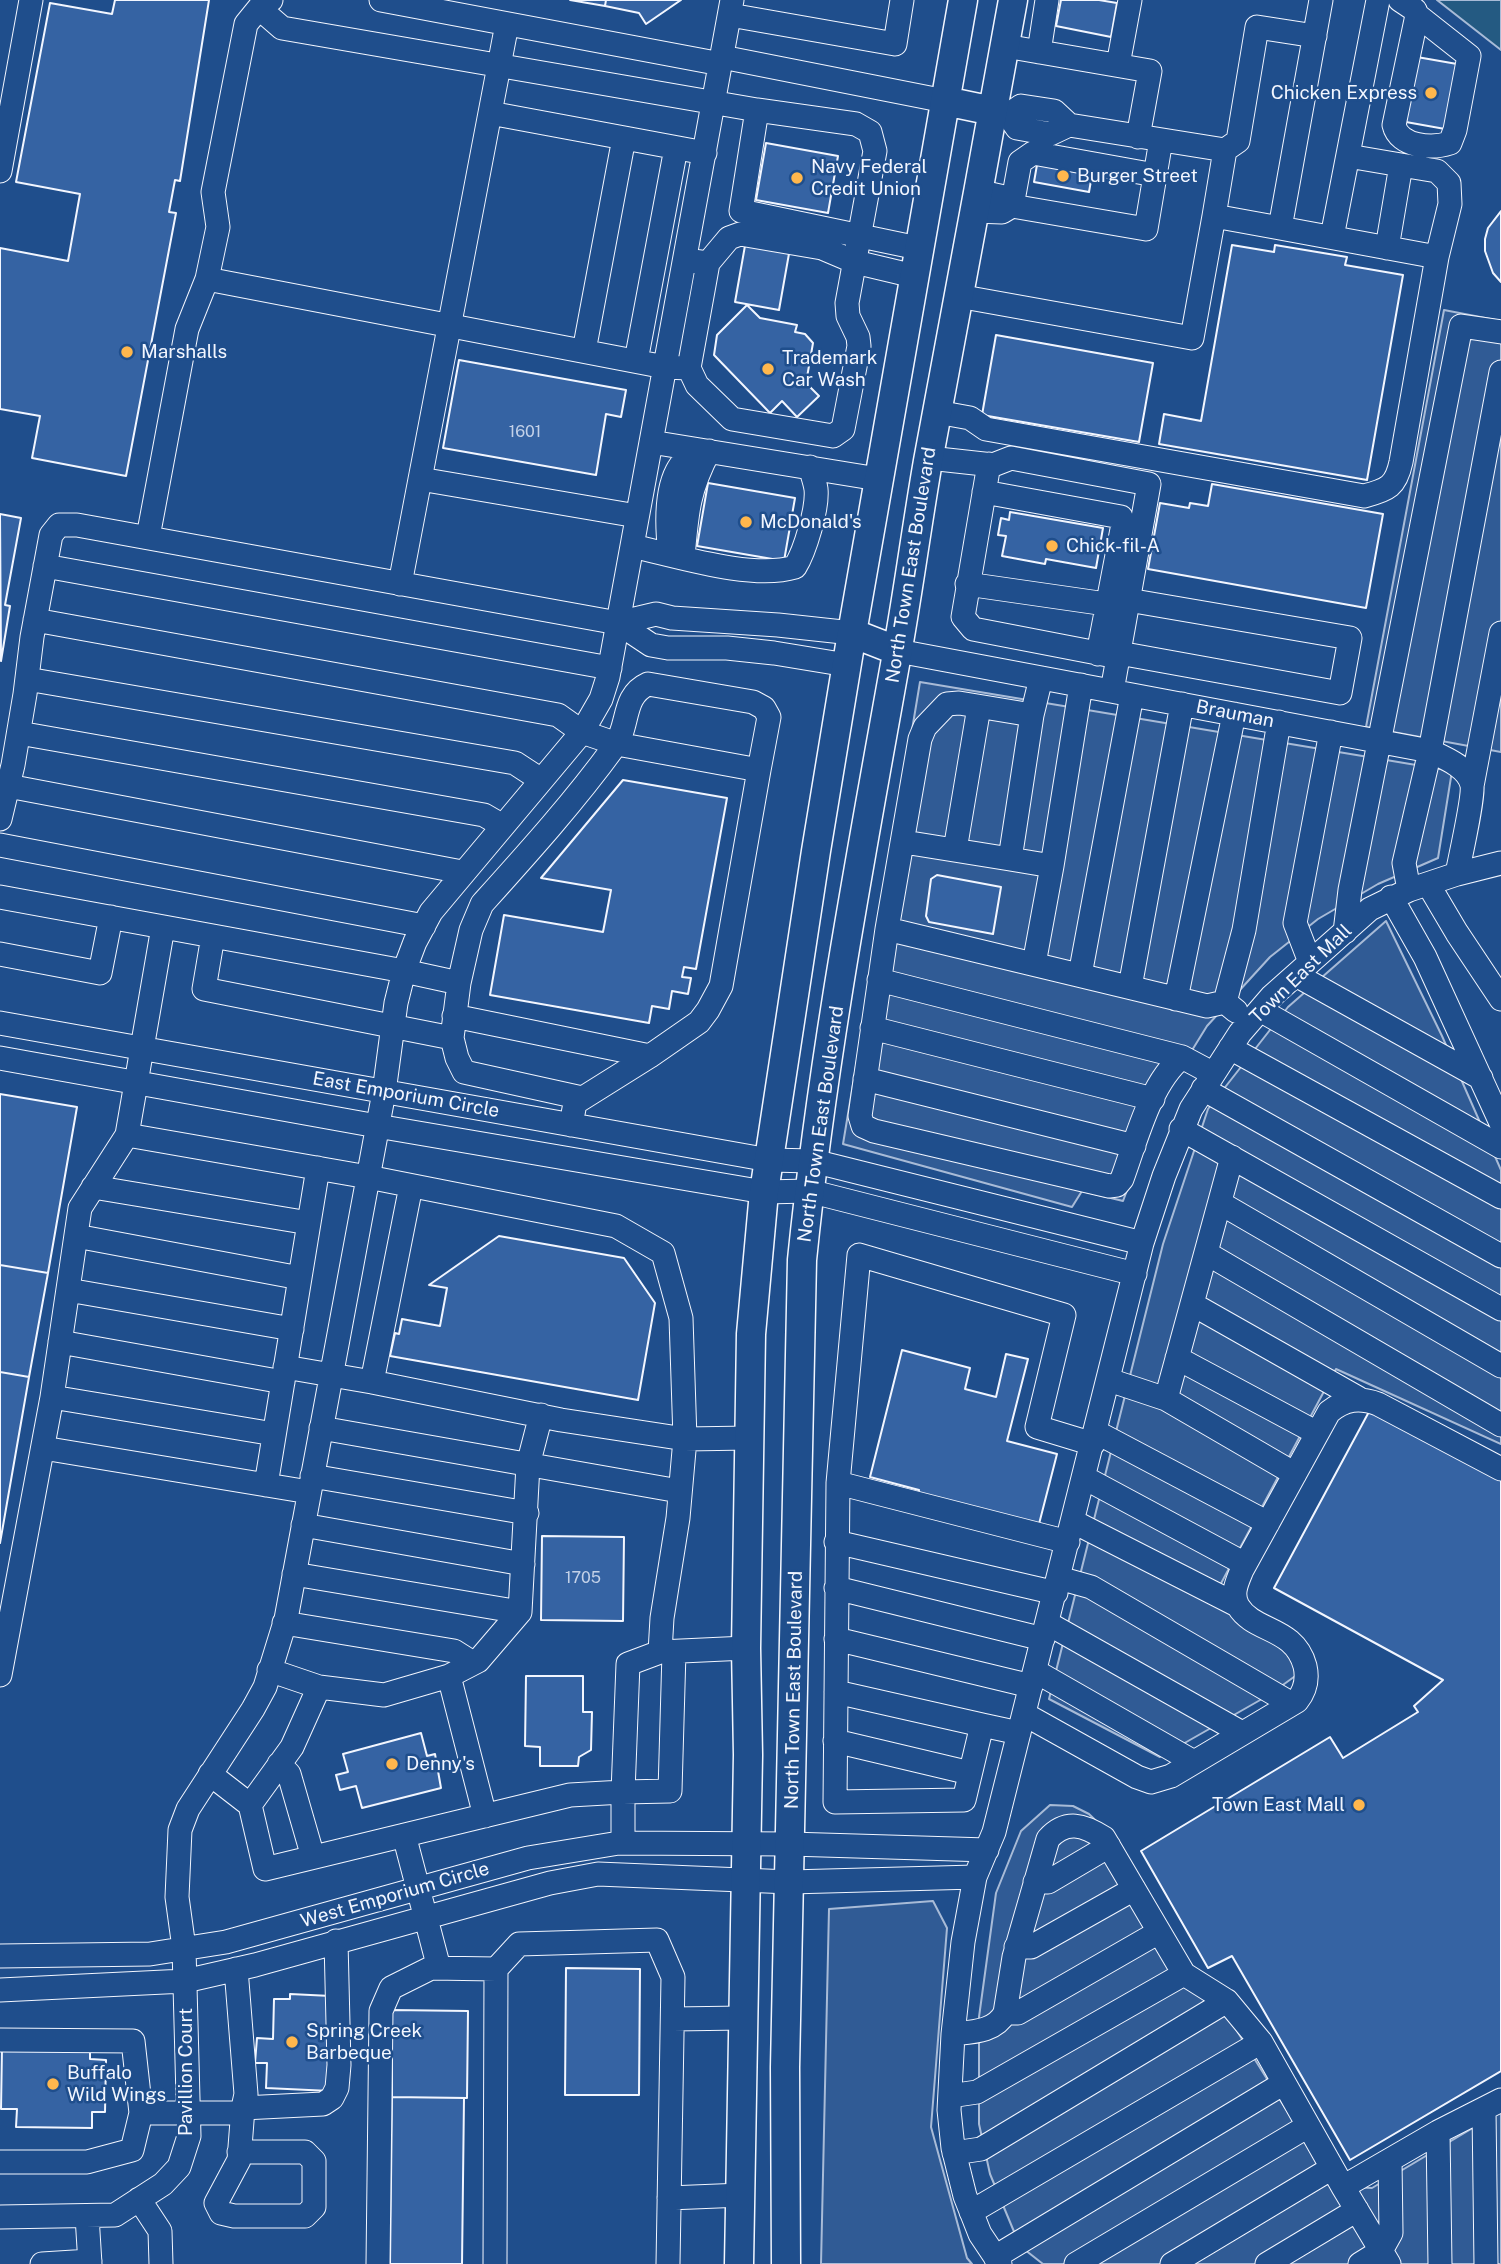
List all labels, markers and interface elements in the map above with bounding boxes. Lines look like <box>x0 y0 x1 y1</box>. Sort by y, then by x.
place label: Chicken Express <box>1271 82 1417 104</box>
marker: Chicken Express <box>1423 85 1439 101</box>
place label: Navy Federal Credit Union <box>811 156 927 200</box>
place label: Burger Street <box>1077 165 1198 187</box>
marker: Burger Street <box>1055 168 1071 184</box>
marker: Navy Federal Credit Union <box>789 170 805 186</box>
place label: Marshalls <box>141 341 227 363</box>
marker: Marshalls <box>119 344 135 360</box>
place label: Trademark Car Wash <box>782 347 877 391</box>
marker: Trademark Car Wash <box>760 361 776 377</box>
house number: 1601 <box>509 422 541 442</box>
street label: North Town East Boulevard <box>881 445 941 685</box>
place label: McDonald's <box>760 511 862 533</box>
marker: McDonald's <box>738 514 754 530</box>
place label: Chick-fil-A <box>1066 535 1160 557</box>
marker: Chick-fil-A <box>1044 538 1060 554</box>
street label: Brauman <box>1194 695 1276 733</box>
street label: Town East Mall <box>1245 920 1357 1028</box>
street label: North Town East Boulevard <box>793 1004 849 1244</box>
street label: East Emporium Circle <box>311 1067 501 1123</box>
house number: 1705 <box>565 1568 601 1588</box>
street label: North Town East Boulevard <box>781 1571 807 1809</box>
place label: Denny's <box>406 1753 475 1775</box>
marker: Denny's <box>384 1756 400 1772</box>
place label: Town East Mall <box>1212 1794 1345 1816</box>
marker: Town East Mall <box>1351 1797 1367 1813</box>
street label: West Emporium Circle <box>298 1857 492 1933</box>
street label: Pavillion Court <box>175 2008 197 2136</box>
place label: Spring Creek Barbeque <box>306 2020 422 2064</box>
marker: Spring Creek Barbeque <box>284 2034 300 2050</box>
place label: Buffalo Wild Wings <box>67 2062 166 2106</box>
marker: Buffalo Wild Wings <box>45 2076 61 2092</box>

